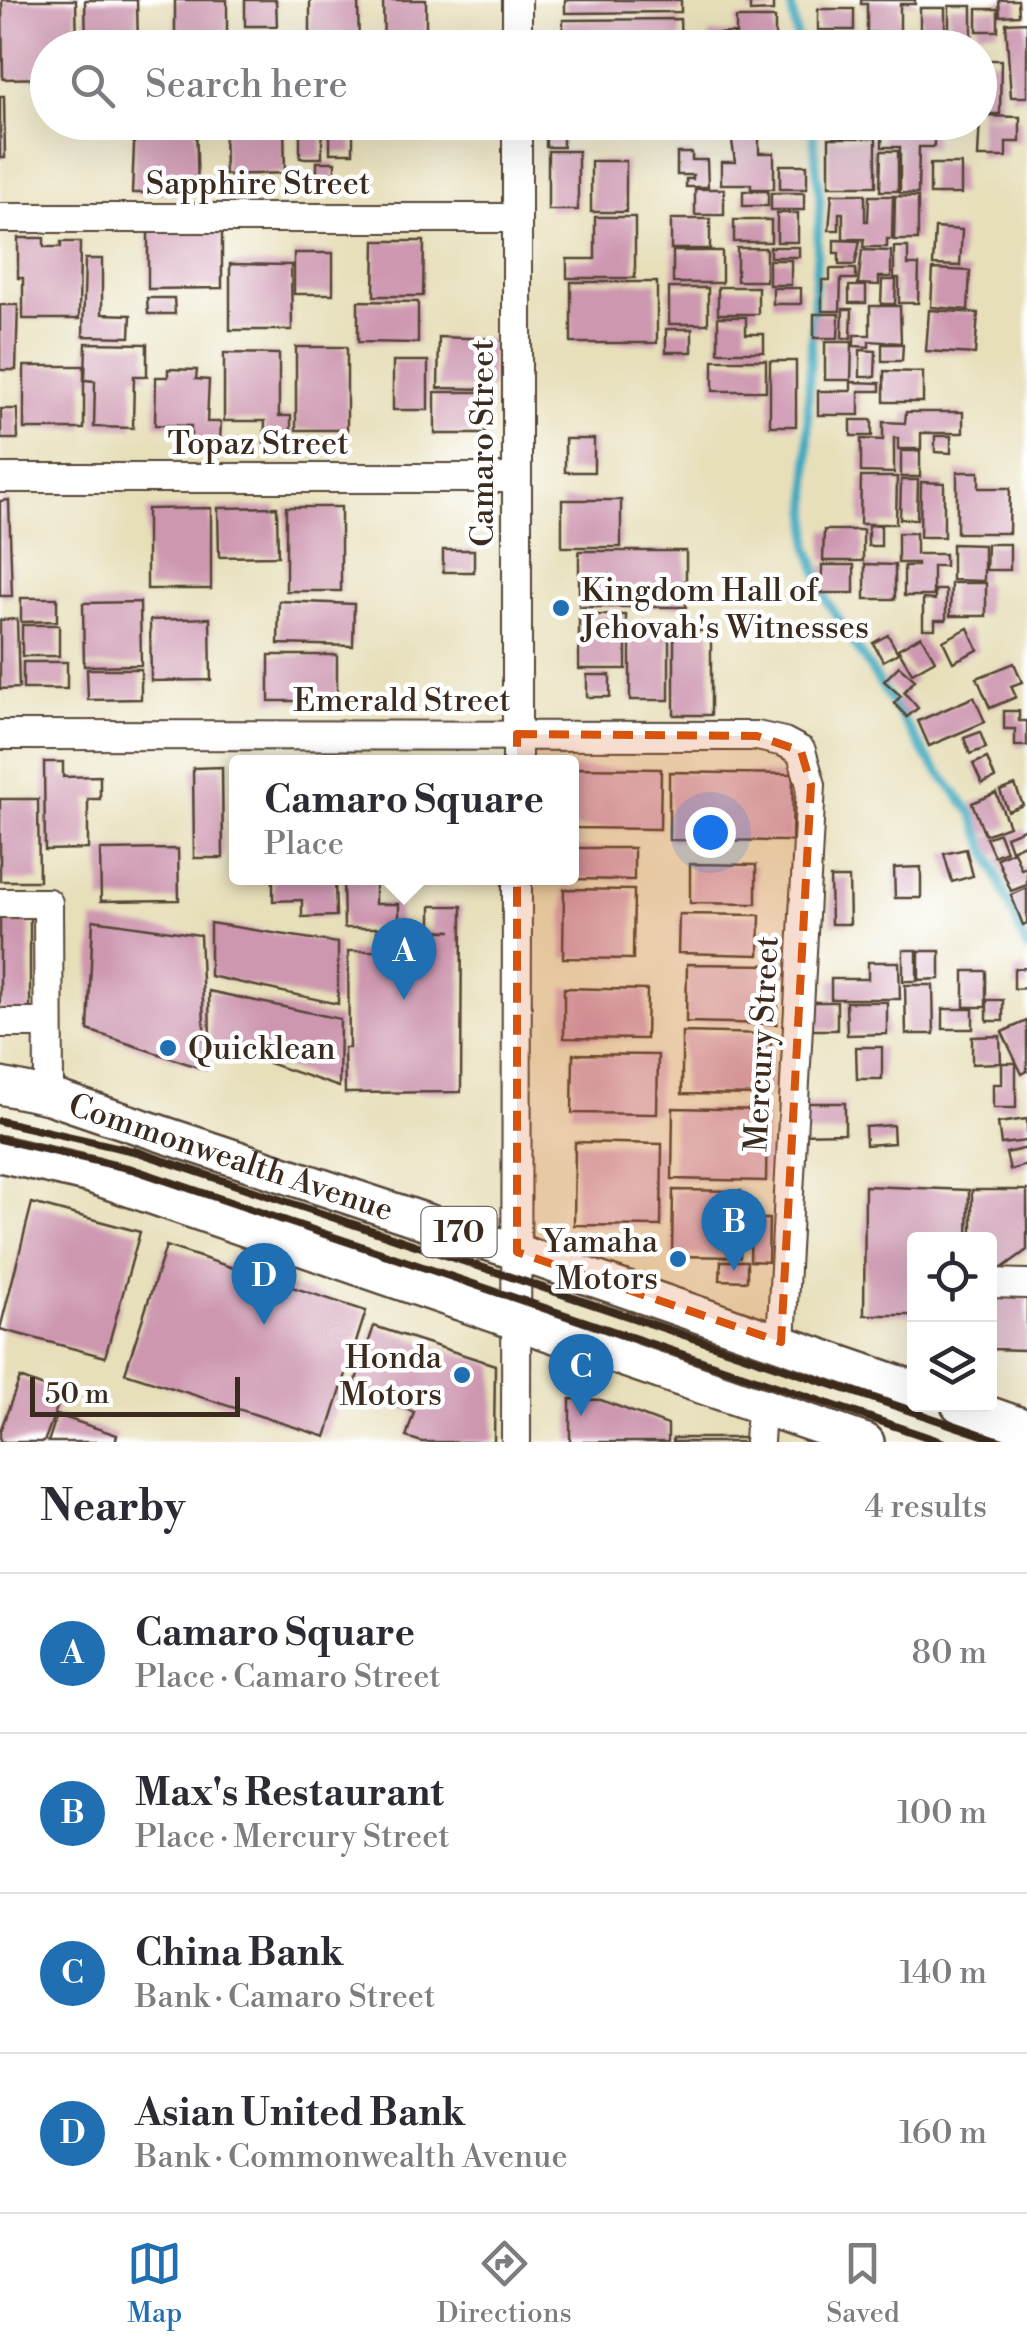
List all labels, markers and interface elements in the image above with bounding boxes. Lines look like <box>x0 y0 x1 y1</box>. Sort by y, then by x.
search box <box>30 30 997 140</box>
icon: search <box>65 58 120 113</box>
text: Search here <box>145 62 348 109</box>
street label: Sapphire Street <box>146 164 370 204</box>
street label: Camaro Street <box>463 339 503 547</box>
street label: Topaz Street <box>167 424 349 464</box>
place label: Kingdom Hall of Jehovah's Witnesses <box>580 571 869 648</box>
marker: Kingdom Hall of Jehovah's Witnesses <box>550 597 572 619</box>
street label: Emerald Street <box>293 681 511 721</box>
popup <box>229 755 579 885</box>
text: Camaro Square <box>264 777 544 824</box>
your location <box>685 807 736 858</box>
text: Place <box>264 824 344 864</box>
pin: A <box>372 918 436 1000</box>
street label: Mercury Street <box>736 935 788 1153</box>
place label: Quicklean <box>188 1029 336 1069</box>
marker: Quicklean <box>157 1037 179 1059</box>
street label: Commonwealth Avenue <box>63 1085 398 1230</box>
pin: B <box>702 1188 766 1271</box>
road number: 170 <box>422 1207 496 1257</box>
place label: Yamaha Motors <box>541 1222 659 1299</box>
map controls <box>907 1232 997 1412</box>
button: locate <box>907 1232 997 1322</box>
pin: D <box>232 1242 296 1325</box>
marker: Yamaha Motors <box>667 1248 689 1270</box>
button: layers <box>907 1322 997 1412</box>
pin: C <box>548 1334 614 1416</box>
place label: Honda Motors <box>339 1338 443 1415</box>
marker: Honda Motors <box>451 1364 473 1386</box>
scale bar <box>30 1372 240 1416</box>
text: 50 m <box>45 1377 109 1412</box>
text: Nearby <box>40 1481 185 1534</box>
text: 4 results <box>865 1487 987 1527</box>
text: Camaro Square <box>135 1610 415 1657</box>
text: A <box>61 1633 84 1673</box>
text: 80 m <box>912 1633 987 1673</box>
text: Place · Camaro Street <box>135 1657 441 1697</box>
text: Max's Restaurant <box>135 1770 444 1817</box>
text: B <box>60 1793 85 1833</box>
text: 100 m <box>897 1793 987 1833</box>
text: Place · Mercury Street <box>135 1817 450 1857</box>
text: China Bank <box>135 1930 344 1977</box>
text: C <box>61 1953 84 1993</box>
text: 140 m <box>900 1953 987 1993</box>
text: Bank · Camaro Street <box>135 1977 435 2017</box>
text: Asian United Bank <box>135 2090 465 2137</box>
text: D <box>60 2113 85 2153</box>
text: 160 m <box>899 2113 987 2153</box>
text: Bank · Commonwealth Avenue <box>135 2137 568 2177</box>
tab: Map <box>127 2236 182 2331</box>
tab: Directions <box>437 2236 572 2331</box>
tab: Saved <box>826 2236 900 2331</box>

